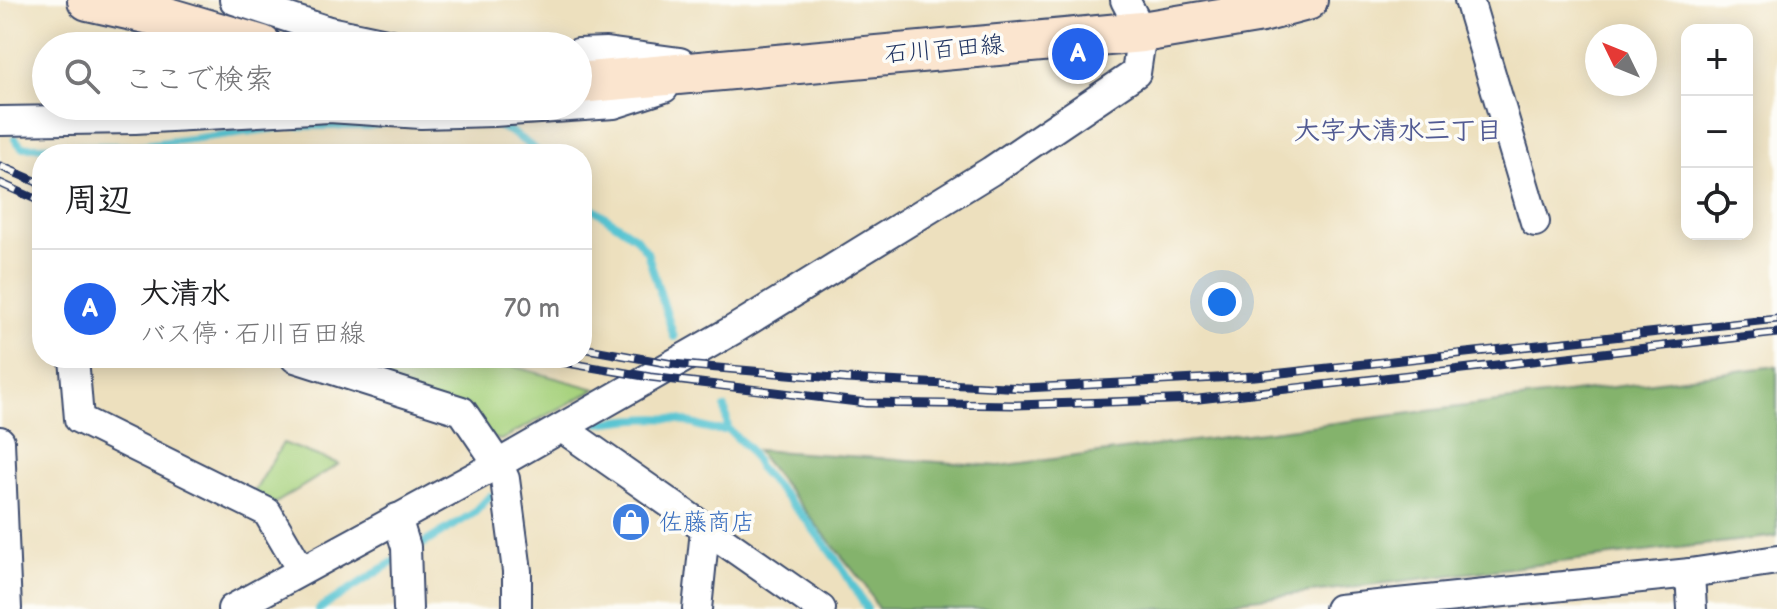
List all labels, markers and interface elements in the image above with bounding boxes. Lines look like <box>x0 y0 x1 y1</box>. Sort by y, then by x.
pin: A <box>1052 24 1104 84</box>
north arrow <box>1585 24 1657 96</box>
map controls <box>1681 24 1753 240</box>
button: + <box>1681 24 1753 96</box>
street label: 石川百田線 <box>883 30 1005 69</box>
search box <box>32 32 592 120</box>
icon: search <box>60 54 104 98</box>
text: ここで検索 <box>124 62 274 98</box>
button: − <box>1681 96 1753 168</box>
district label: 大字大清水三丁目 <box>1294 116 1502 147</box>
button: locate <box>1681 168 1753 240</box>
text: 周辺 <box>64 180 132 221</box>
text: 大清水 <box>140 276 230 312</box>
your location <box>1202 282 1242 322</box>
text: A <box>82 294 98 325</box>
text: 70 m <box>503 294 560 325</box>
text: バス停 · 石川百田線 <box>140 319 365 350</box>
shop icon: 佐藤商店 <box>610 501 652 543</box>
place label: 佐藤商店 <box>659 508 755 537</box>

